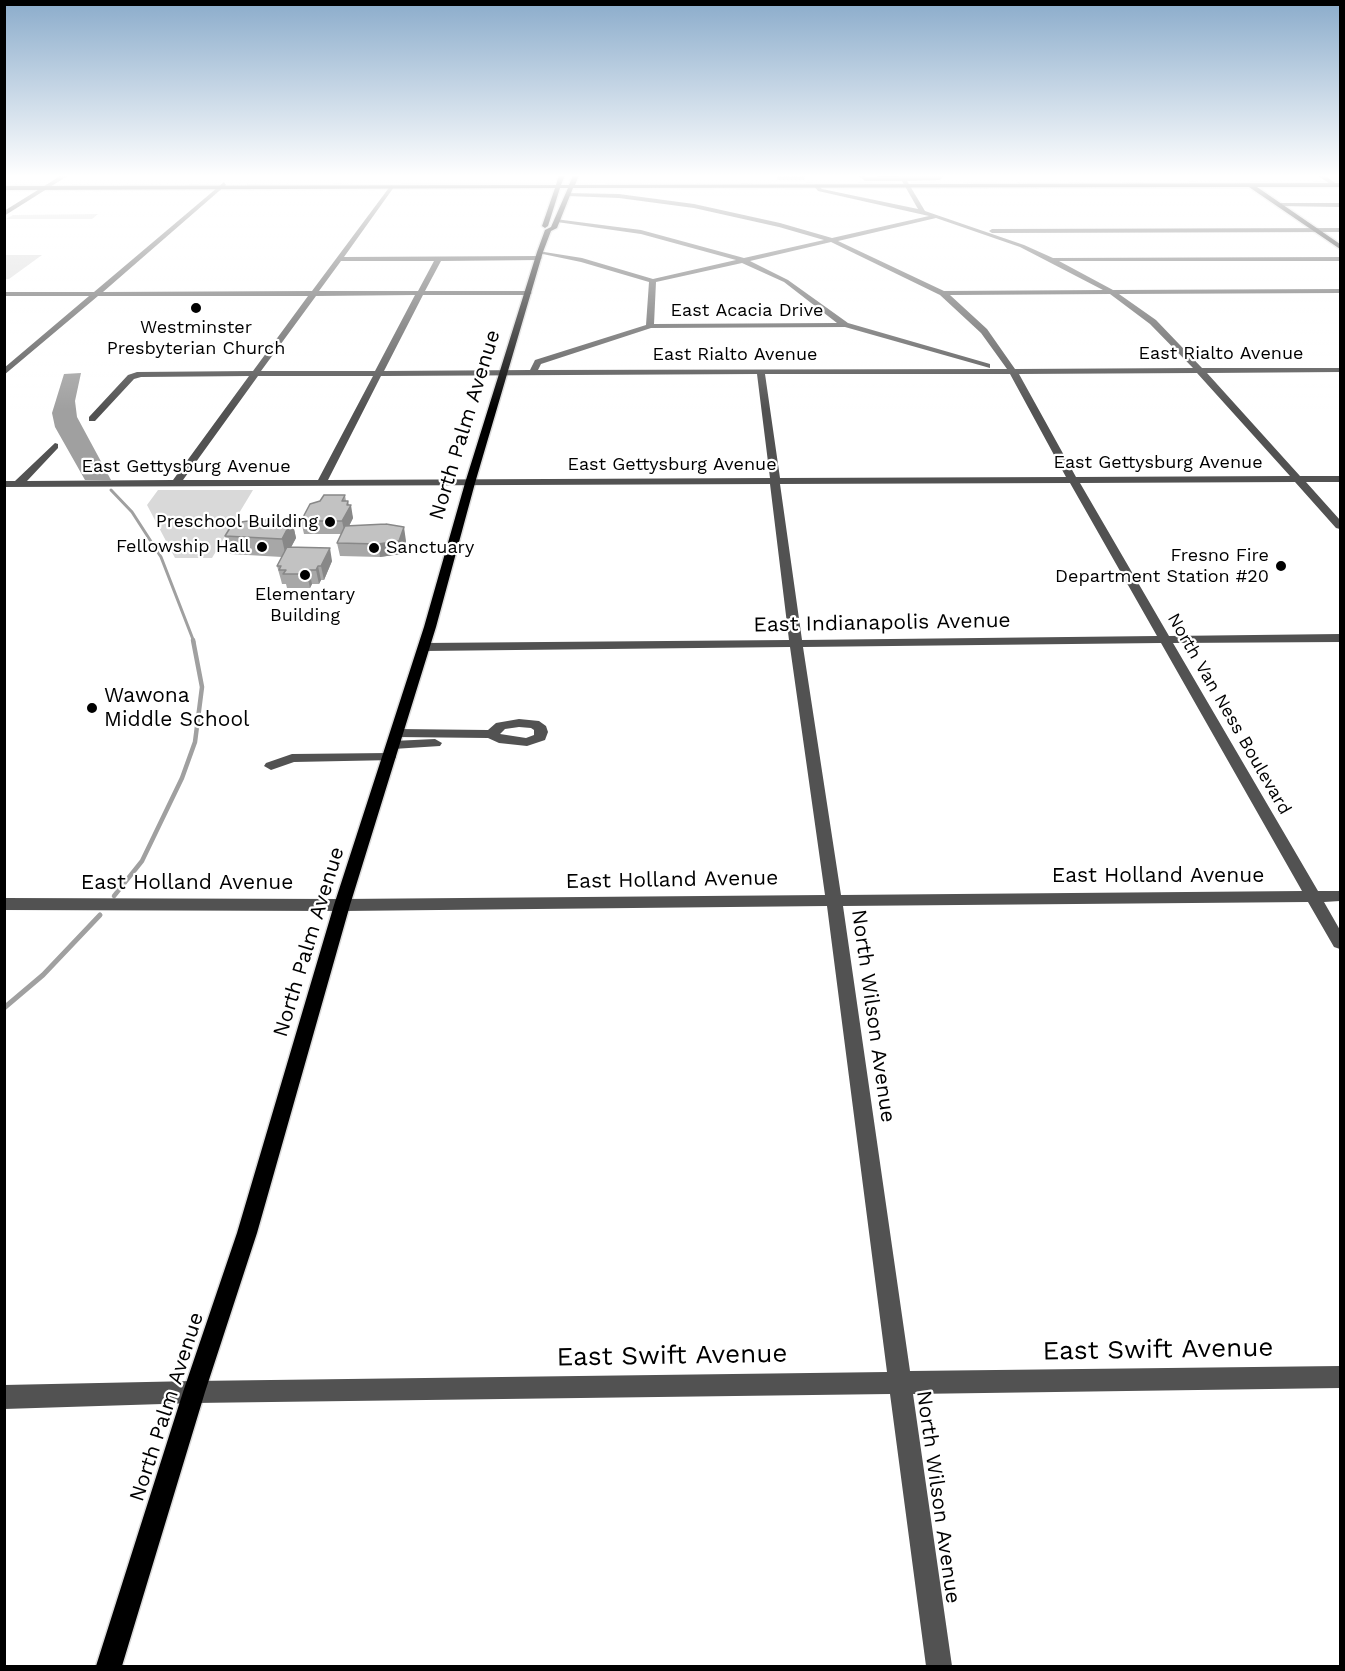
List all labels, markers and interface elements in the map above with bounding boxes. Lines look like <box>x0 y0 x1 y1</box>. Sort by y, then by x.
street label: East Acacia Drive <box>671 300 823 322</box>
marker: Westminster Presbyterian Church <box>189 301 203 315</box>
place label: Westminster Presbyterian Church <box>107 317 285 360</box>
street label: North Palm Avenue <box>424 327 506 523</box>
street label: East Rialto Avenue <box>1139 343 1303 365</box>
street label: East Rialto Avenue <box>653 344 817 366</box>
street label: East Gettysburg Avenue <box>1053 452 1263 474</box>
street label: East Gettysburg Avenue <box>567 454 777 476</box>
street label: East Gettysburg Avenue <box>81 456 291 478</box>
place label: Preschool Building <box>156 511 318 533</box>
marker: Preschool Building <box>323 515 337 529</box>
place label: Fellowship Hall <box>116 536 250 558</box>
place label: Sanctuary <box>386 537 474 559</box>
marker: Fellowship Hall <box>255 540 269 554</box>
marker: Sanctuary <box>367 541 381 555</box>
place label: Fresno Fire Department Station #20 <box>1055 545 1269 588</box>
marker: Fresno Fire Department Station #20 <box>1274 559 1288 573</box>
marker: Elementary Building <box>298 568 312 582</box>
place label: Elementary Building <box>255 584 355 626</box>
street label: East Indianapolis Avenue <box>753 608 1011 638</box>
street label: North Van Ness Boulevard <box>1162 609 1296 819</box>
place label: Wawona Middle School <box>104 683 249 733</box>
marker: Wawona Middle School <box>85 701 99 715</box>
street label: North Palm Avenue <box>268 844 350 1040</box>
street label: East Holland Avenue <box>1052 863 1264 889</box>
street label: East Holland Avenue <box>566 866 778 894</box>
street label: East Holland Avenue <box>81 870 293 896</box>
street label: North Wilson Avenue <box>846 908 900 1124</box>
street label: North Palm Avenue <box>125 1309 209 1505</box>
street label: East Swift Avenue <box>1042 1332 1274 1368</box>
street label: East Swift Avenue <box>556 1338 788 1374</box>
street label: North Wilson Avenue <box>911 1389 965 1605</box>

